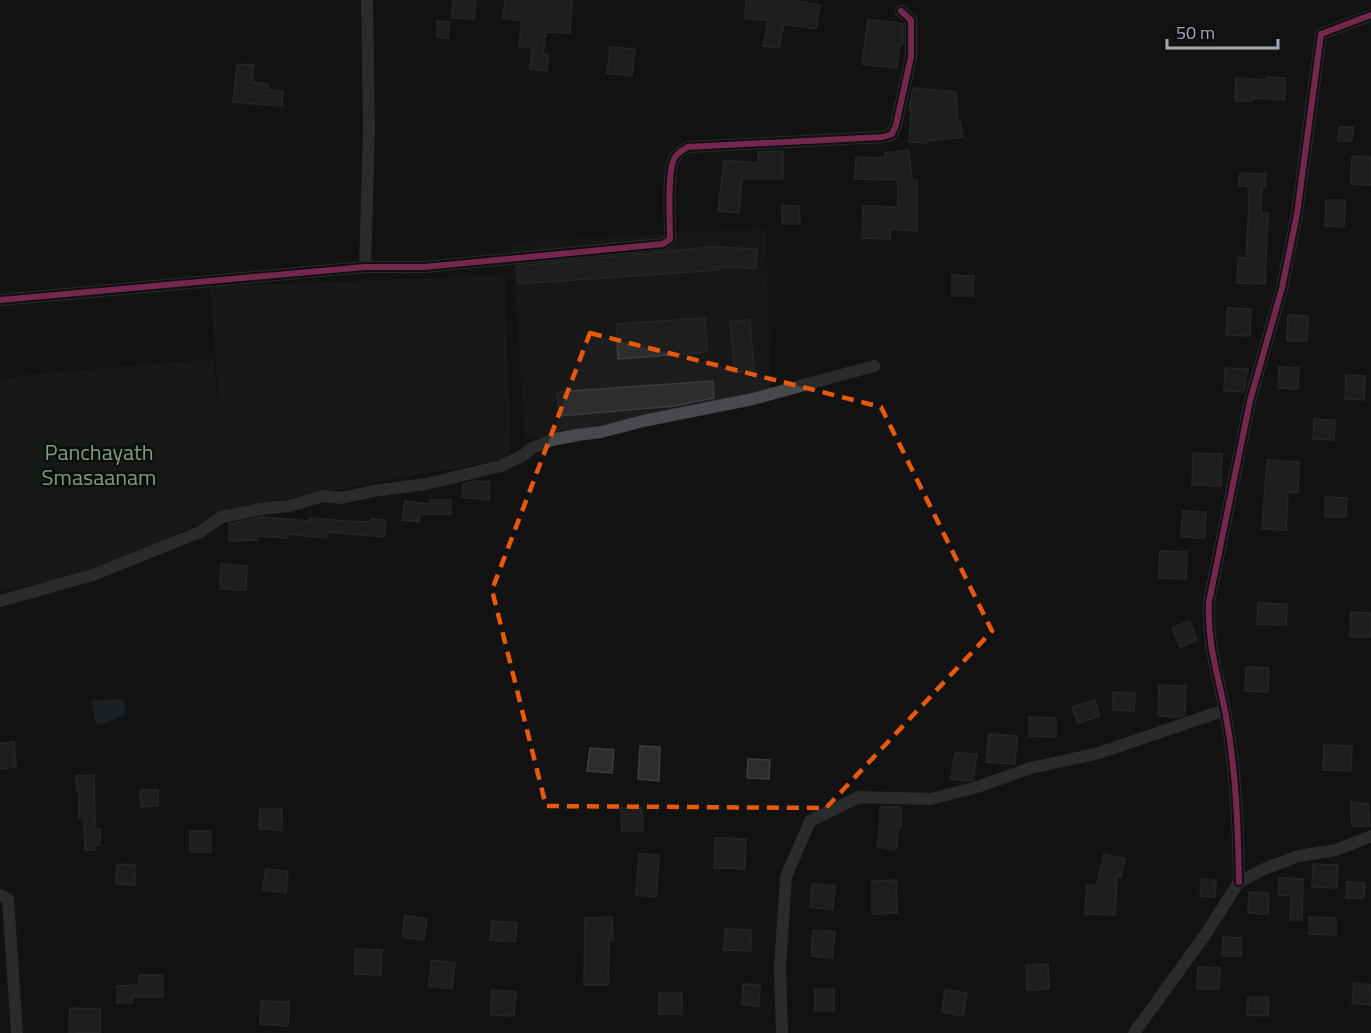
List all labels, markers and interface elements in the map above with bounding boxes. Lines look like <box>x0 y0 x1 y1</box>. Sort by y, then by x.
scale bar <box>1167 12 1278 50</box>
text: 50 m <box>1176 19 1215 46</box>
park label: Panchayath Smasaanam <box>42 435 156 494</box>

